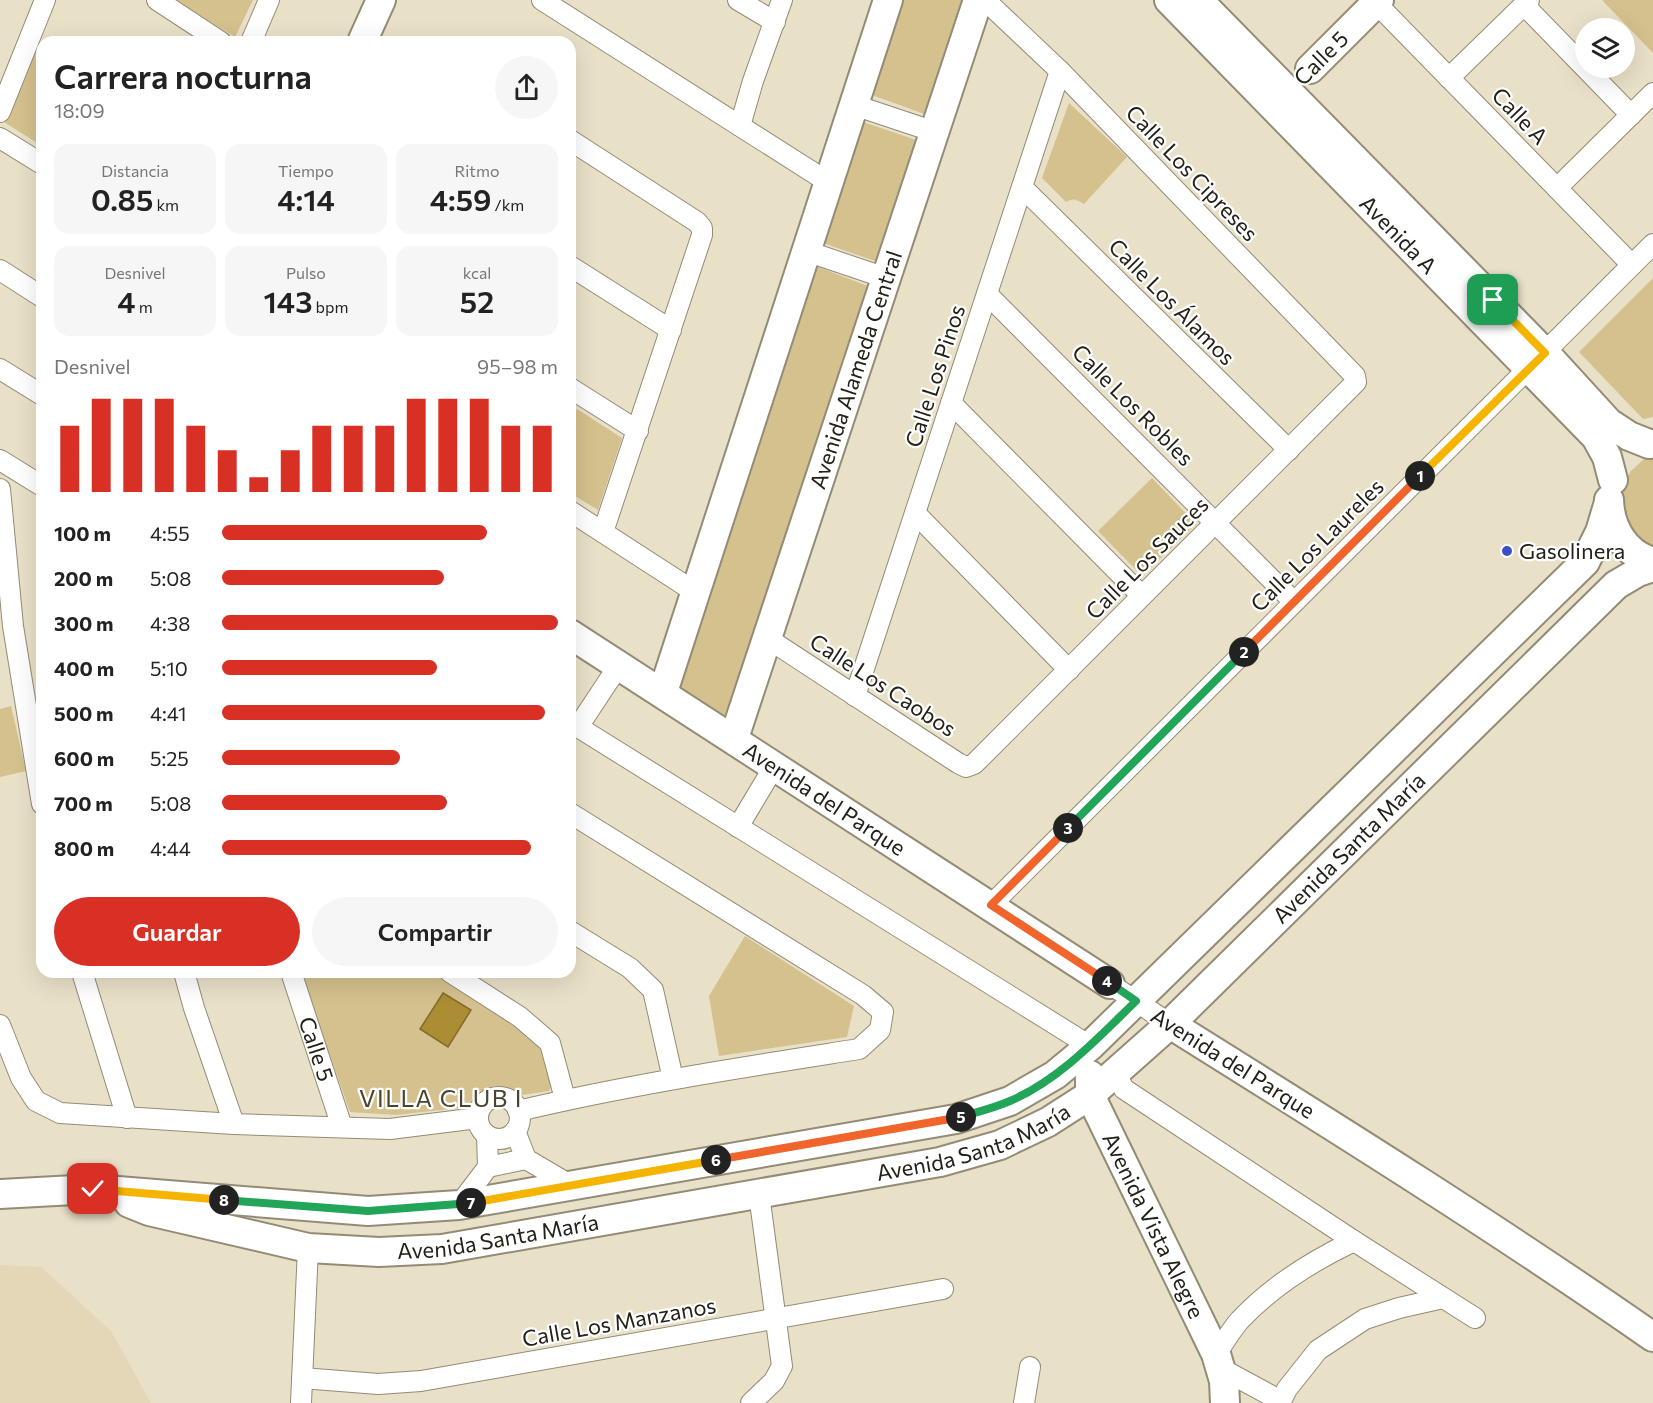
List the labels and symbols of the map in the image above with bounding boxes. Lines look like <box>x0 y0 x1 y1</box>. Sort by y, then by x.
street label: Calle 5 <box>1288 25 1354 91</box>
street label: Calle A <box>1487 82 1554 150</box>
street label: Calle Los Cipreses <box>1121 99 1264 246</box>
street label: Avenida A <box>1354 189 1443 279</box>
street label: Calle Los Álamos <box>1104 233 1241 370</box>
street label: Avenida Alameda Central <box>803 247 907 492</box>
pin <box>1467 274 1518 325</box>
street label: Calle Los Pinos <box>899 301 970 451</box>
street label: Calle Los Robles <box>1067 338 1200 471</box>
pin: 1 <box>1405 461 1435 491</box>
street label: Calle Los Laureles <box>1245 473 1389 617</box>
street label: Calle Los Sauces <box>1080 491 1214 625</box>
place label: Gasolinera <box>1519 537 1625 564</box>
marker: Gasolinera <box>1500 544 1514 558</box>
street label: Calle Los Caobos <box>805 627 961 742</box>
pin: 2 <box>1229 637 1259 667</box>
street label: Avenida del Parque <box>738 736 911 861</box>
street label: Avenida Santa María <box>1266 766 1431 929</box>
pin: 3 <box>1053 813 1083 843</box>
pin: 4 <box>1092 966 1122 996</box>
street label: Avenida del Parque <box>1146 1001 1320 1124</box>
street label: Calle 5 <box>294 1013 340 1084</box>
district label: VILLA CLUB I <box>359 1083 523 1112</box>
street label: Avenida Santa María <box>874 1097 1075 1186</box>
pin: 5 <box>946 1102 976 1132</box>
street label: Avenida Vista Alegre <box>1097 1128 1211 1323</box>
pin: 6 <box>701 1145 731 1175</box>
pin <box>67 1163 118 1214</box>
pin: 8 <box>209 1185 239 1215</box>
pin: 7 <box>456 1188 486 1218</box>
street label: Avenida Santa María <box>397 1208 601 1264</box>
street label: Calle Los Manzanos <box>520 1291 718 1352</box>

